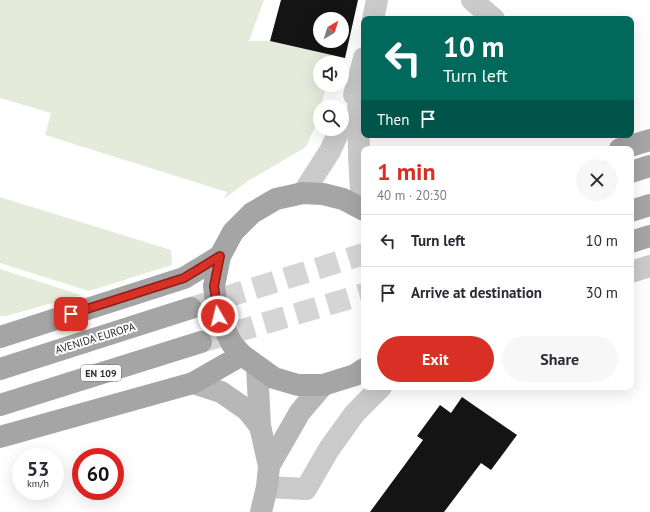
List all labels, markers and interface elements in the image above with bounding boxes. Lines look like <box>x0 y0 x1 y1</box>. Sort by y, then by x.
north arrow <box>313 12 349 48</box>
map controls <box>313 12 349 136</box>
text: 10 m <box>443 28 504 65</box>
icon: left <box>377 32 429 84</box>
button: sound <box>313 56 349 92</box>
text: Turn left <box>443 64 508 87</box>
button: search <box>313 100 349 136</box>
icon: arrive <box>417 108 439 130</box>
text: Then <box>377 110 409 129</box>
text: 1 min <box>377 156 436 187</box>
button: close <box>576 159 618 201</box>
text: 40 m · 20:30 <box>377 187 447 204</box>
icon: left <box>377 230 399 252</box>
text: Turn left <box>411 231 465 250</box>
text: 10 m <box>585 231 618 250</box>
icon: arrive <box>377 282 399 304</box>
text: Arrive at destination <box>411 283 542 302</box>
text: 30 m <box>585 283 618 302</box>
position arrow <box>197 295 239 337</box>
pin <box>54 297 88 331</box>
icon: arrive <box>60 303 82 325</box>
street label: AVENIDA EUROPA <box>53 319 137 357</box>
button: Exit <box>377 336 494 382</box>
button: Share <box>502 336 618 382</box>
road number: EN 109 <box>81 365 121 381</box>
speed limit sign: 60 <box>72 448 124 500</box>
text: 53 <box>27 456 49 482</box>
text: km/h <box>27 477 49 490</box>

